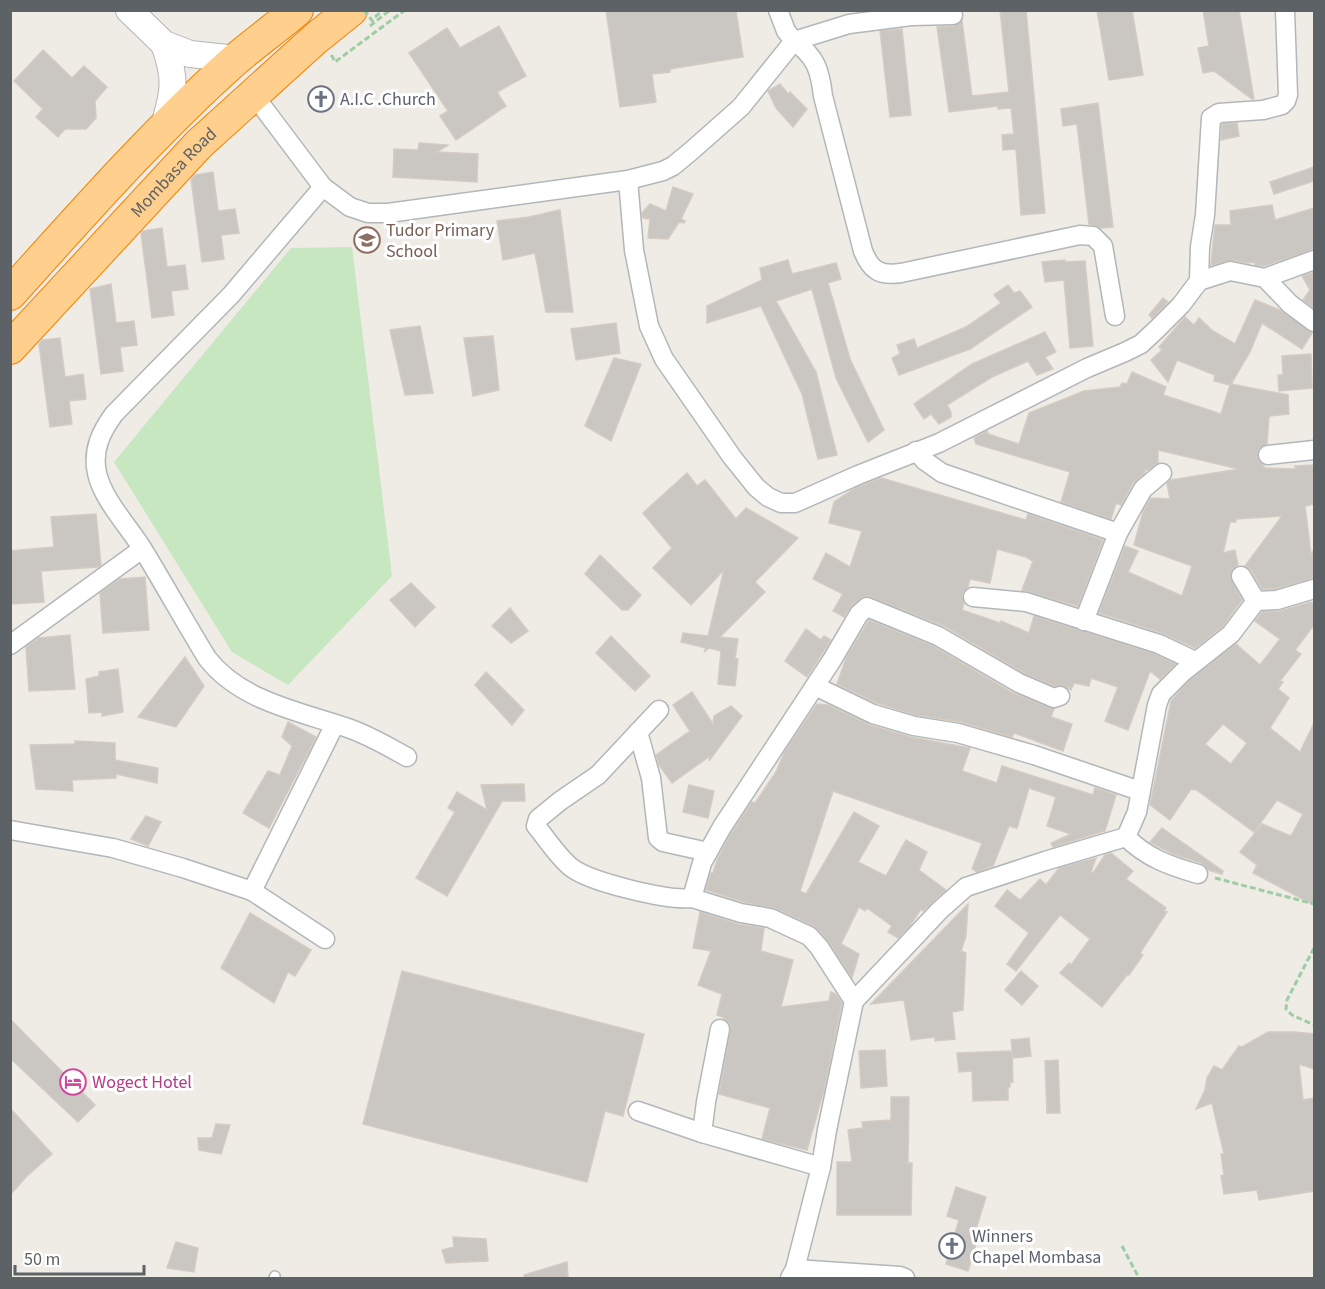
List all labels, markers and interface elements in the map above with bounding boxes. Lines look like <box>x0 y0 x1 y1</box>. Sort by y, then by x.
church icon: A.I.C .Church <box>306 84 336 114</box>
place label: A.I.C .Church <box>340 87 436 112</box>
street label: Mombasa Road <box>125 122 222 223</box>
place label: Tudor Primary School <box>386 218 495 264</box>
school or university icon: Tudor Primary School <box>352 225 382 255</box>
hotel icon: Wogect Hotel <box>58 1067 88 1097</box>
place label: Wogect Hotel <box>92 1070 192 1095</box>
place label: Winners Chapel Mombasa <box>972 1224 1101 1270</box>
church icon: Winners Chapel Mombasa <box>937 1231 967 1261</box>
scale bar <box>15 1238 144 1276</box>
text: 50 m <box>24 1247 60 1272</box>

